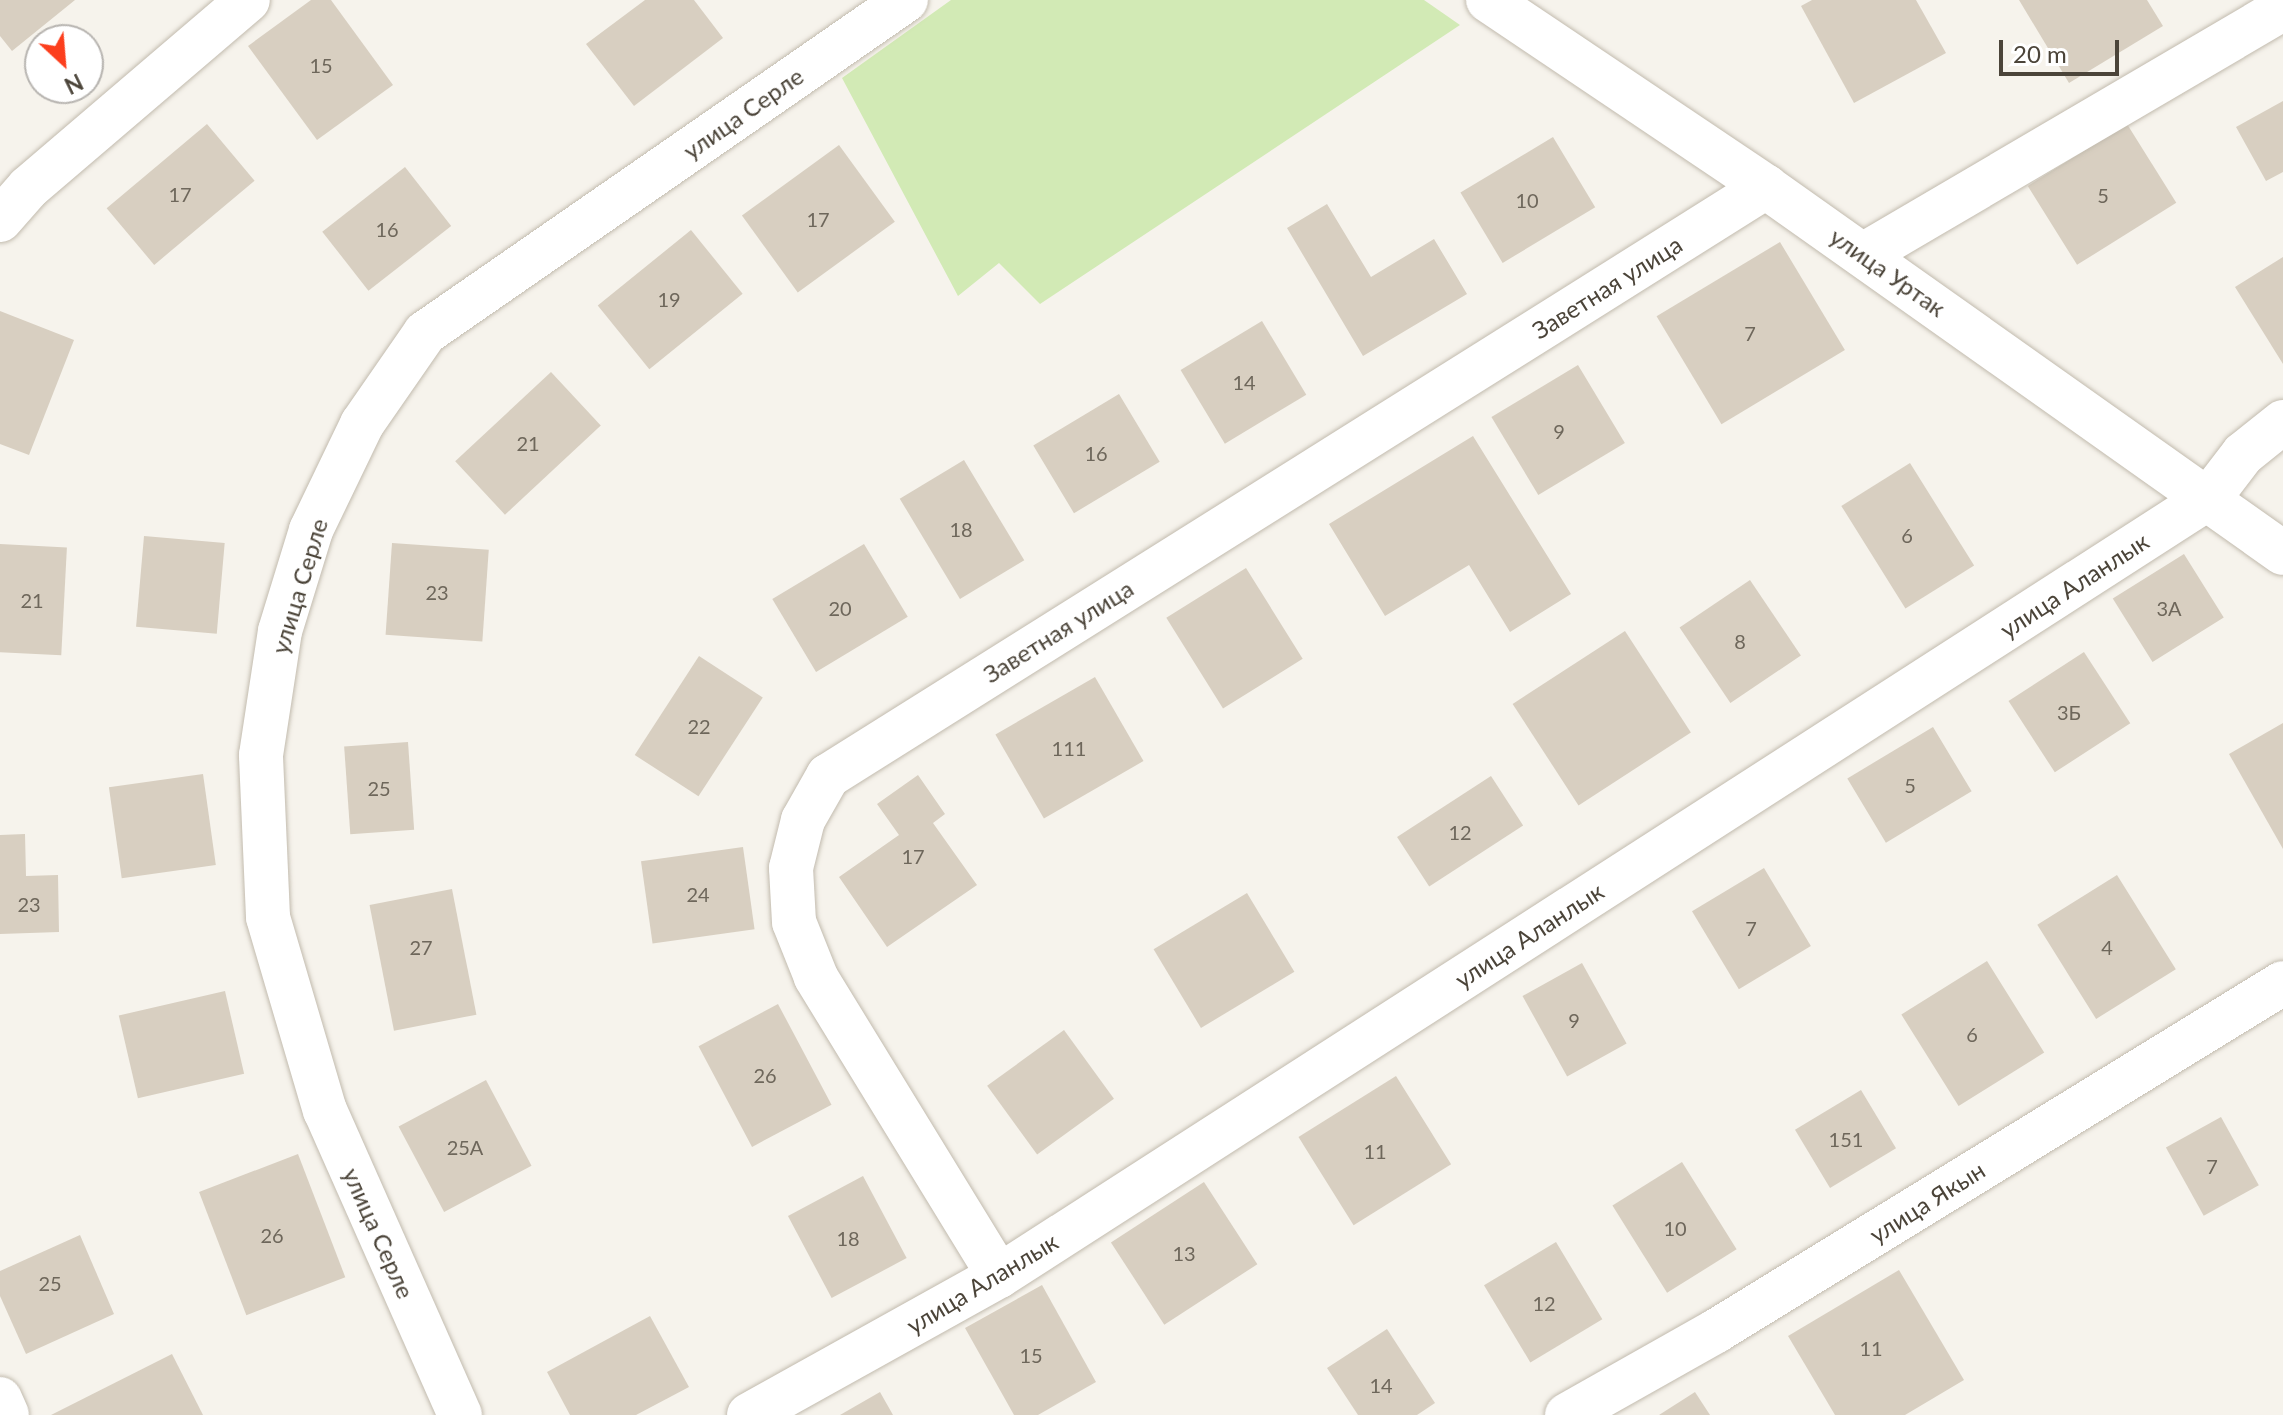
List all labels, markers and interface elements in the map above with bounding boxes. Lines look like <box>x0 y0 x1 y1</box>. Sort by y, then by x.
north arrow <box>24 24 104 104</box>
scale bar <box>2003 24 2123 74</box>
text: 20 m <box>2013 39 2067 68</box>
house number: 15 <box>309 53 333 77</box>
street label: улица Серле <box>677 61 809 165</box>
text: N <box>60 68 87 100</box>
house number: 17 <box>168 182 192 206</box>
house number: 5 <box>2097 183 2109 207</box>
house number: 10 <box>1515 188 1539 212</box>
house number: 17 <box>806 207 830 231</box>
house number: 16 <box>375 217 399 241</box>
street label: улица Уртак <box>1825 222 1951 322</box>
street label: Заветная улица <box>1527 229 1687 345</box>
house number: 19 <box>657 287 681 311</box>
house number: 7 <box>1744 321 1756 345</box>
house number: 14 <box>1232 370 1256 394</box>
house number: 9 <box>1553 419 1565 443</box>
house number: 21 <box>516 431 540 455</box>
house number: 16 <box>1084 441 1108 465</box>
street label: улица Серле <box>265 515 333 657</box>
house number: 18 <box>949 517 973 541</box>
house number: 6 <box>1901 523 1913 547</box>
street label: улица Аланлык <box>1994 526 2154 644</box>
street label: Заветная улица <box>978 573 1138 689</box>
house number: 23 <box>425 580 449 604</box>
house number: 21 <box>20 588 44 612</box>
house number: 20 <box>828 596 852 620</box>
house number: 3А <box>2156 596 2182 620</box>
house number: 8 <box>1734 629 1746 653</box>
house number: 3Б <box>2057 700 2081 724</box>
house number: 22 <box>687 714 711 738</box>
house number: 111 <box>1052 736 1086 760</box>
house number: 5 <box>1904 773 1916 797</box>
house number: 25 <box>367 776 391 800</box>
house number: 12 <box>1448 820 1472 844</box>
house number: 17 <box>901 844 925 868</box>
street label: улица Аланлык <box>1449 876 1609 994</box>
house number: 24 <box>686 882 710 906</box>
house number: 23 <box>17 892 41 916</box>
house number: 7 <box>1745 916 1757 940</box>
house number: 27 <box>409 935 433 959</box>
house number: 4 <box>2101 935 2113 959</box>
house number: 9 <box>1568 1008 1580 1032</box>
house number: 6 <box>1966 1022 1978 1046</box>
house number: 26 <box>753 1063 777 1087</box>
house number: 151 <box>1829 1127 1863 1151</box>
house number: 25А <box>447 1135 483 1159</box>
house number: 11 <box>1363 1139 1387 1163</box>
house number: 7 <box>2206 1154 2218 1178</box>
street label: улица Якын <box>1864 1155 1990 1249</box>
street label: улица Серле <box>337 1163 421 1303</box>
house number: 10 <box>1663 1216 1687 1240</box>
house number: 26 <box>260 1223 284 1247</box>
house number: 18 <box>836 1226 860 1250</box>
street label: улица Аланлык <box>901 1227 1063 1339</box>
house number: 13 <box>1172 1241 1196 1265</box>
house number: 25 <box>38 1271 62 1295</box>
house number: 12 <box>1532 1291 1556 1315</box>
house number: 11 <box>1859 1336 1883 1360</box>
house number: 15 <box>1019 1343 1043 1367</box>
house number: 14 <box>1369 1373 1393 1397</box>

